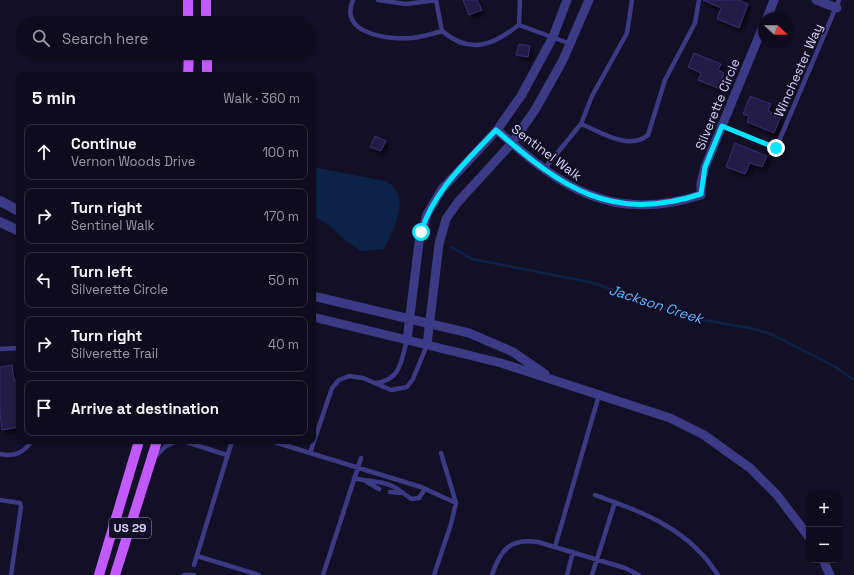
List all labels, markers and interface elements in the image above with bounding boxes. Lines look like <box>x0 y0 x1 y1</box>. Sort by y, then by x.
north arrow <box>758 12 794 48</box>
search box <box>16 16 316 60</box>
street label: Winchester Way <box>770 21 827 120</box>
icon: search <box>30 27 52 49</box>
text: Search here <box>62 29 148 48</box>
street label: Silverette Circle <box>691 56 744 152</box>
text: 5 min <box>32 87 76 109</box>
text: Walk · 360 m <box>223 90 300 107</box>
street label: Sentinel Walk <box>508 120 585 184</box>
text: Continue <box>71 134 137 153</box>
route end <box>767 139 785 157</box>
icon: ahead <box>33 141 55 163</box>
text: 100 m <box>262 144 299 161</box>
text: Vernon Woods Drive <box>71 153 195 170</box>
text: Turn right <box>71 198 142 217</box>
icon: right <box>33 205 55 227</box>
text: 170 m <box>263 208 299 225</box>
text: Sentinel Walk <box>71 217 155 234</box>
route start <box>412 223 430 241</box>
text: Turn left <box>71 262 133 281</box>
icon: left <box>33 269 55 291</box>
text: 50 m <box>268 272 299 289</box>
water label: Jackson Creek <box>607 280 707 328</box>
text: Silverette Circle <box>71 281 168 298</box>
text: Turn right <box>71 326 142 345</box>
icon: right <box>33 333 55 355</box>
text: 40 m <box>268 336 299 353</box>
text: Silverette Trail <box>71 345 158 362</box>
icon: arrive <box>33 397 55 419</box>
text: Arrive at destination <box>71 399 219 418</box>
map controls <box>806 491 842 563</box>
button: + <box>806 491 842 527</box>
road number: US 29 <box>109 518 151 538</box>
button: − <box>806 527 842 563</box>

